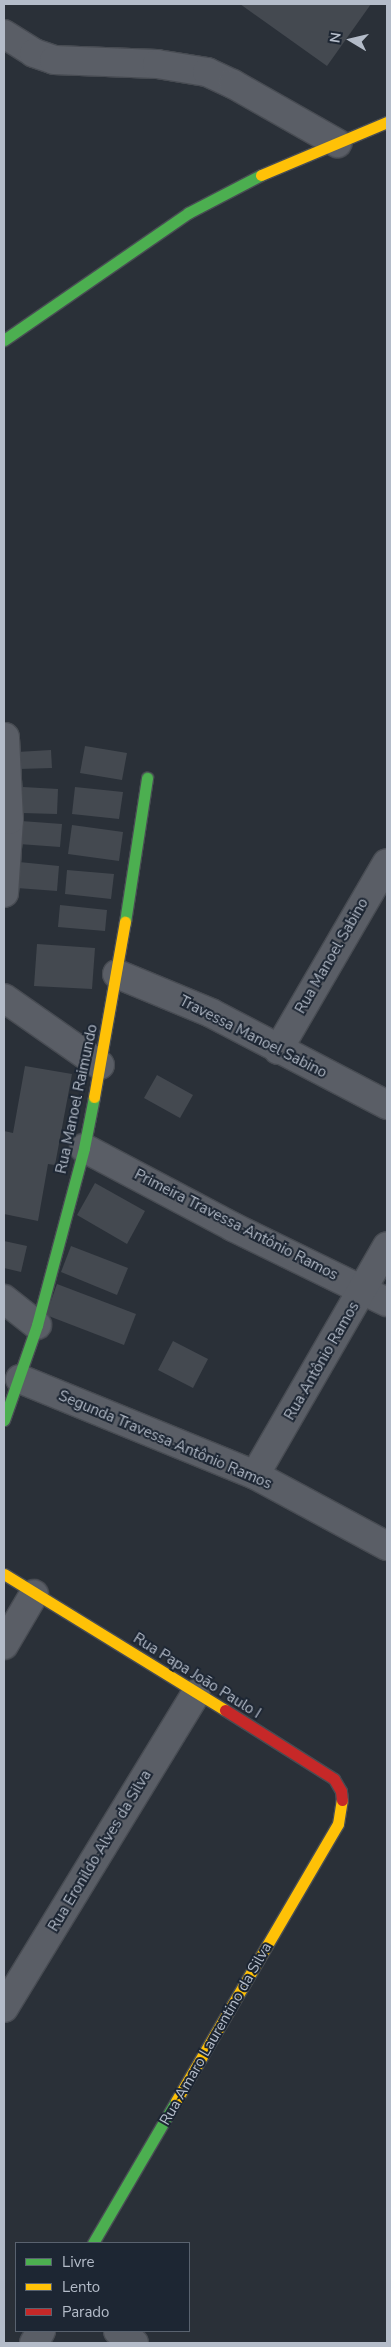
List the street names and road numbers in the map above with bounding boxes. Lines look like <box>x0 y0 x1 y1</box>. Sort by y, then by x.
street label: Rua Manoel Sabino <box>292 895 372 1017</box>
street label: Travessa Manoel Sabino <box>176 992 330 1082</box>
street label: Rua Manoel Raimundo <box>52 1023 102 1175</box>
street label: Primeira Travessa Antônio Ramos <box>131 1166 341 1284</box>
street label: Rua Antônio Ramos <box>281 1299 363 1423</box>
street label: Segunda Travessa Antônio Ramos <box>56 1387 274 1493</box>
street label: Rua Papa João Paulo I <box>130 1629 264 1723</box>
street label: Rua Eronildo Alves da Silva <box>45 1767 155 1935</box>
street label: Rua Amaro Laurentino da Silva <box>156 1939 276 2129</box>

